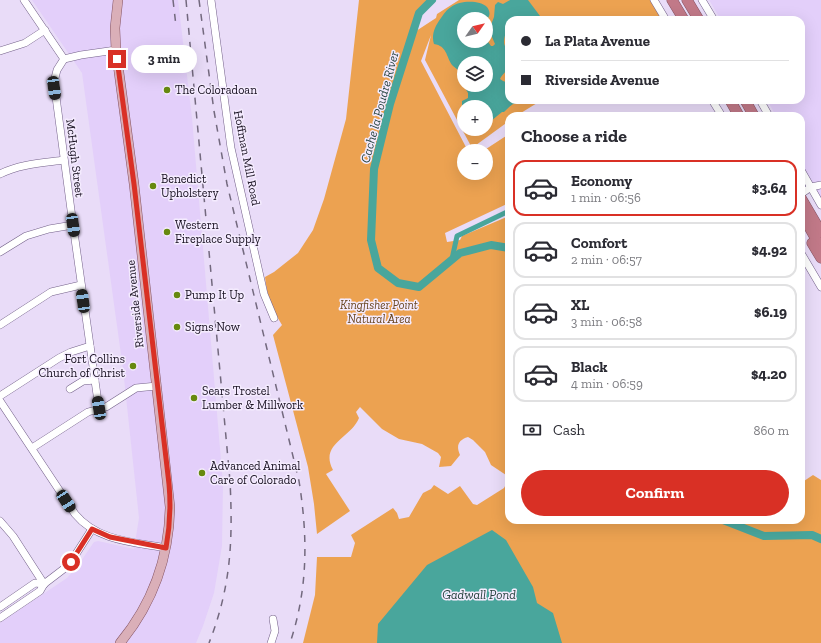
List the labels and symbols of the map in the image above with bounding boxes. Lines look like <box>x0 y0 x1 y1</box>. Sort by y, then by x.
north arrow <box>457 12 493 48</box>
callout: 3 min <box>131 45 197 73</box>
water label: Cache la Poudre River <box>357 49 402 165</box>
route end <box>108 50 126 68</box>
car <box>46 75 62 101</box>
place label: The Coloradoan <box>175 83 257 97</box>
marker: The Coloradoan <box>162 85 172 95</box>
street label: Hoffman Mill Road <box>231 109 263 207</box>
street label: McHugh Street <box>63 118 87 198</box>
place label: Benedict Upholstery <box>161 172 219 200</box>
marker: Benedict Upholstery <box>148 181 158 191</box>
car <box>65 212 81 238</box>
place label: Western Fireplace Supply <box>175 218 262 246</box>
marker: Western Fireplace Supply <box>162 227 172 237</box>
street label: Riverside Avenue <box>123 259 147 349</box>
car <box>75 288 91 314</box>
place label: Pump It Up <box>185 288 245 302</box>
marker: Pump It Up <box>172 290 182 300</box>
park label: Kingfisher Point Natural Area <box>340 298 418 326</box>
place label: Signs Now <box>185 320 241 334</box>
marker: Signs Now <box>172 322 182 332</box>
place label: Fort Collins Church of Christ <box>39 352 126 380</box>
marker: Fort Collins Church of Christ <box>128 361 138 371</box>
place label: Sears Trostel Lumber & Millwork <box>202 384 304 412</box>
marker: Sears Trostel Lumber & Millwork <box>189 393 199 403</box>
car <box>91 395 107 421</box>
place label: Advanced Animal Care of Colorado <box>210 459 300 487</box>
marker: Advanced Animal Care of Colorado <box>197 468 207 478</box>
car <box>54 488 78 514</box>
route start <box>62 553 80 571</box>
water label: Gadwall Pond <box>442 587 516 602</box>

